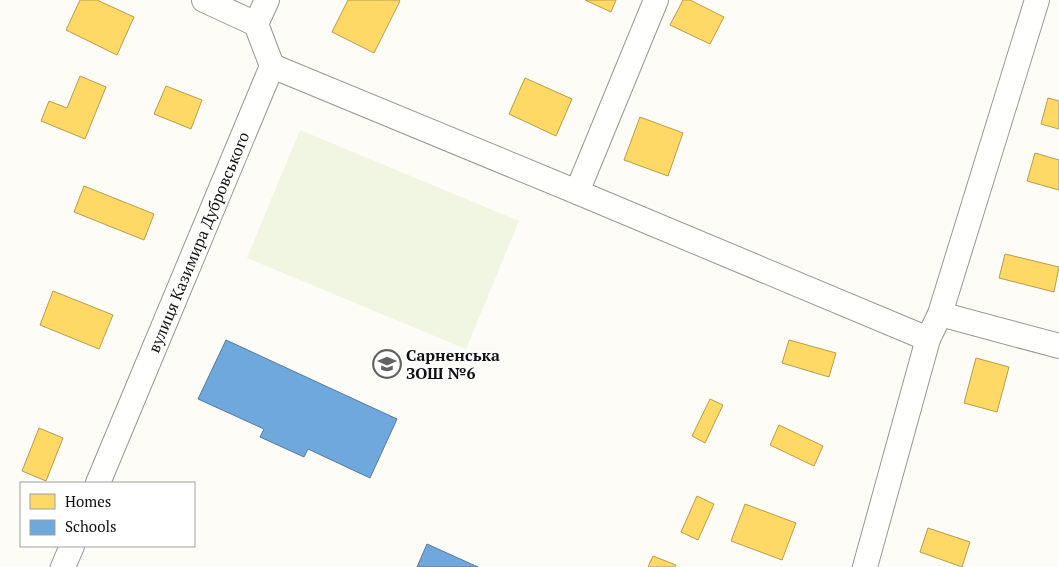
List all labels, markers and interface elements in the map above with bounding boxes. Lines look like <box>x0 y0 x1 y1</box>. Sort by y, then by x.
street label: вулиця Казимира Дубровського <box>143 128 254 356</box>
place label: Сарненська ЗОШ №6 <box>406 344 500 384</box>
school or university icon: Сарненська ЗОШ №6 <box>372 349 402 379</box>
legend <box>20 482 195 547</box>
text: Homes <box>65 491 111 511</box>
text: Schools <box>65 516 116 536</box>

